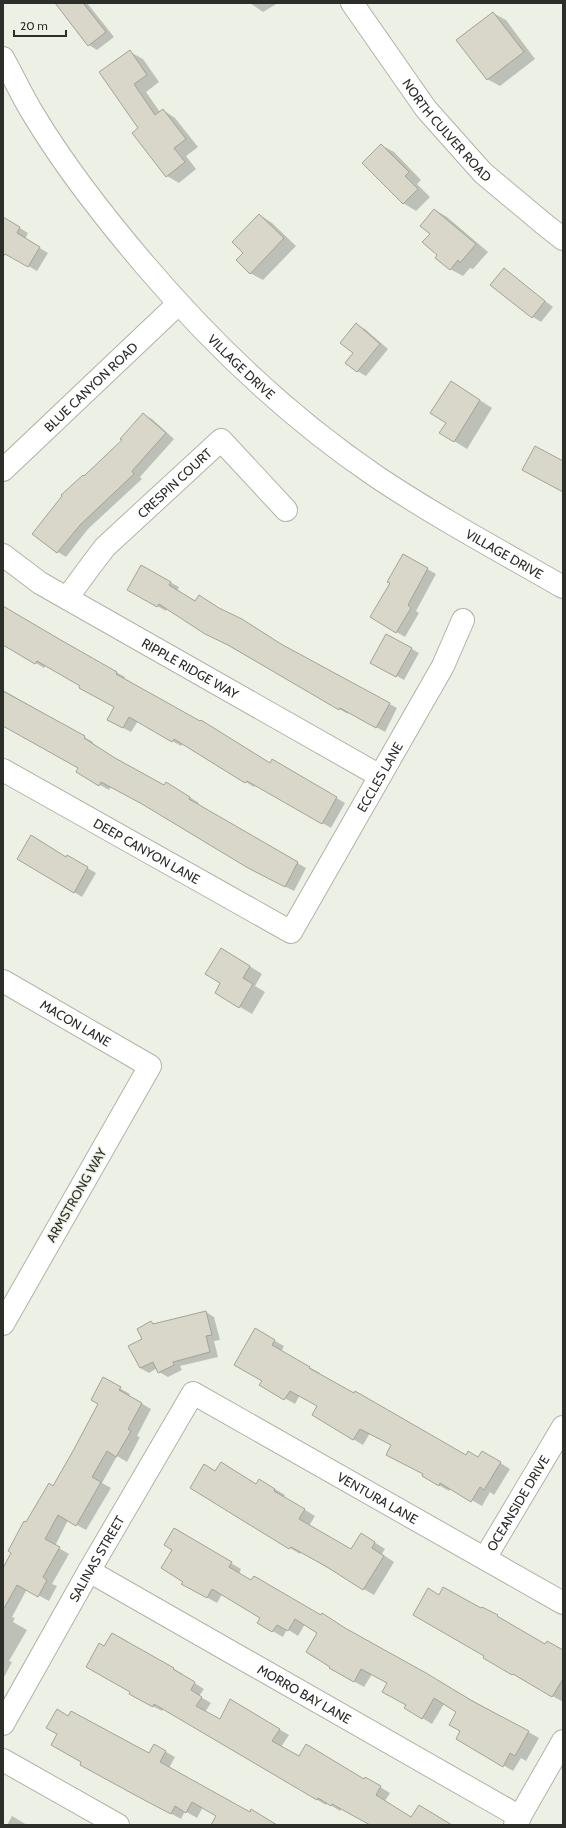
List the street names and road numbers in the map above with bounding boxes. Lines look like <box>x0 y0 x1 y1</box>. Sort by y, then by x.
street label: NORTH CULVER ROAD <box>399 76 495 185</box>
street label: VILLAGE DRIVE <box>205 331 279 402</box>
street label: BLUE CANYON ROAD <box>41 339 141 435</box>
street label: CRESPIN COURT <box>134 445 215 521</box>
street label: VILLAGE DRIVE <box>463 525 546 582</box>
street label: RIPPLE RIDGE WAY <box>139 634 242 702</box>
street label: ECCLES LANE <box>353 739 406 815</box>
street label: DEEP CANYON LANE <box>91 815 203 887</box>
street label: MACON LANE <box>37 996 114 1050</box>
street label: ARMSTRONG WAY <box>43 1145 110 1245</box>
street label: OCEANSIDE DRIVE <box>483 1452 552 1554</box>
street label: VENTURA LANE <box>334 1469 421 1527</box>
street label: SALINAS STREET <box>65 1513 128 1605</box>
street label: MORRO BAY LANE <box>255 1661 354 1727</box>

